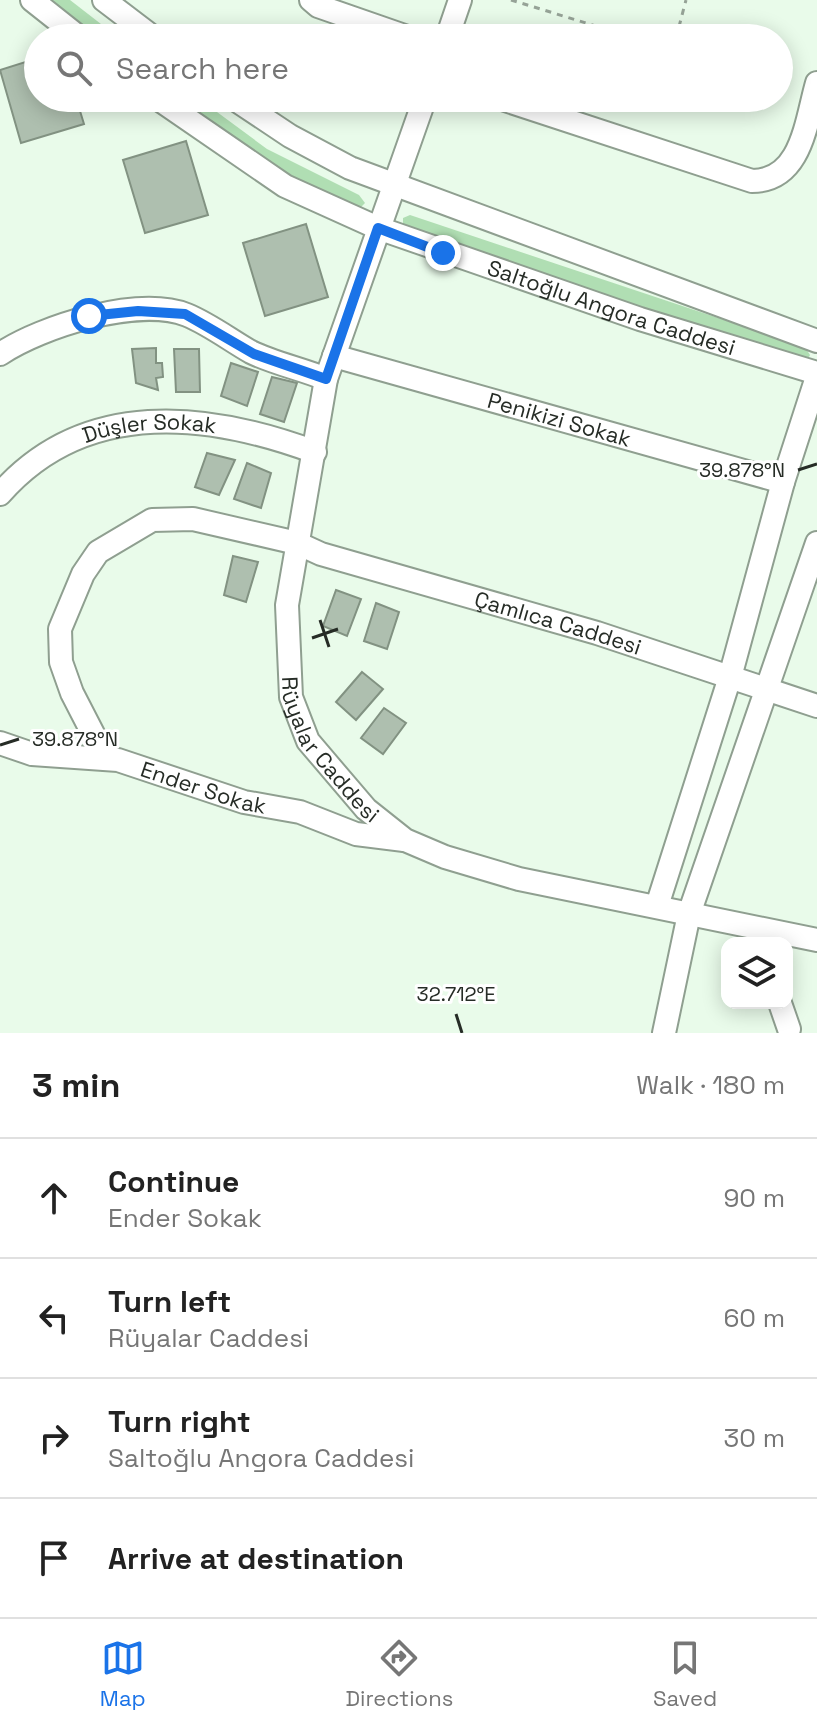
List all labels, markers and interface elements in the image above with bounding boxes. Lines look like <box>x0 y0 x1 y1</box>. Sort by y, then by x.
search box <box>24 24 793 112</box>
icon: search <box>52 46 96 90</box>
text: Search here <box>116 49 289 88</box>
route end <box>425 235 461 271</box>
street label: Saltoğlu Angora Caddesi <box>484 253 739 361</box>
route start <box>71 298 107 334</box>
street label: Penikizi Sokak <box>484 386 634 453</box>
street label: Düşler Sokak <box>78 407 218 449</box>
text: 39.878°N <box>699 457 785 483</box>
street label: Çamlıca Caddesi <box>471 585 645 661</box>
street label: Rüyalar Caddesi <box>276 676 385 828</box>
text: 39.878°N <box>32 726 118 752</box>
street label: Ender Sokak <box>137 755 269 820</box>
map controls <box>721 937 793 1009</box>
button: layers <box>721 937 793 1009</box>
text: 32.712°E <box>417 981 495 1007</box>
text: 3 min <box>32 1064 120 1107</box>
text: Walk · 180 m <box>636 1068 785 1102</box>
text: Continue <box>108 1162 239 1201</box>
icon: ahead <box>32 1176 76 1220</box>
text: 90 m <box>723 1181 785 1215</box>
text: Ender Sokak <box>108 1201 262 1235</box>
text: Turn left <box>108 1282 231 1321</box>
icon: left <box>32 1296 76 1340</box>
text: 60 m <box>723 1301 785 1335</box>
text: Rüyalar Caddesi <box>108 1321 309 1355</box>
text: Turn right <box>108 1402 251 1441</box>
icon: right <box>32 1416 76 1460</box>
text: 30 m <box>724 1421 785 1455</box>
text: Saltoğlu Angora Caddesi <box>108 1441 414 1475</box>
icon: arrive <box>32 1536 76 1580</box>
text: Arrive at destination <box>108 1539 404 1578</box>
tab: Map <box>100 1636 146 1712</box>
tab: Directions <box>345 1636 453 1712</box>
tab: Saved <box>653 1636 717 1712</box>

